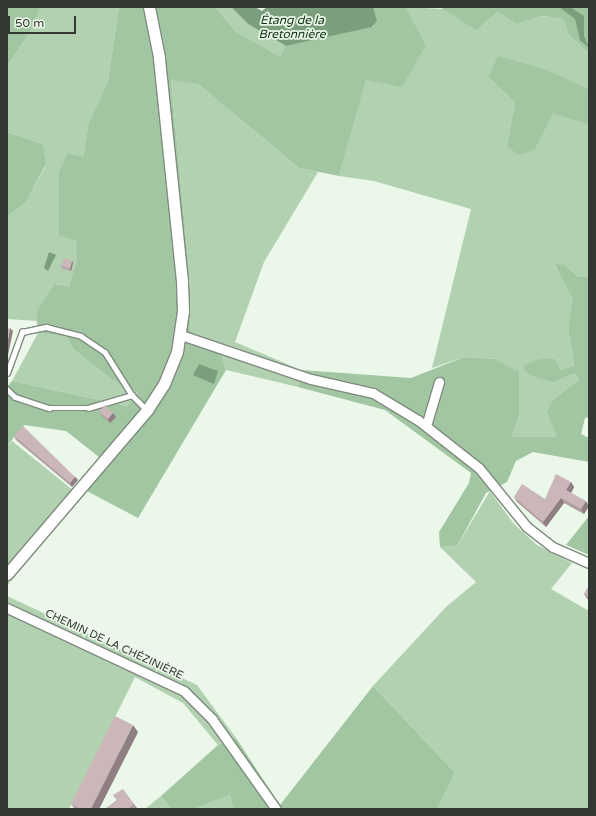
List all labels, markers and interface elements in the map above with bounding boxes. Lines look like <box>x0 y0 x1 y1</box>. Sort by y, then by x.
scale bar <box>10 8 78 34</box>
water label: Étang de la Bretonnière <box>259 14 325 42</box>
text: 50 m <box>15 16 44 30</box>
street label: CHEMIN DE LA CHÉZINIÈRE <box>43 607 185 683</box>

